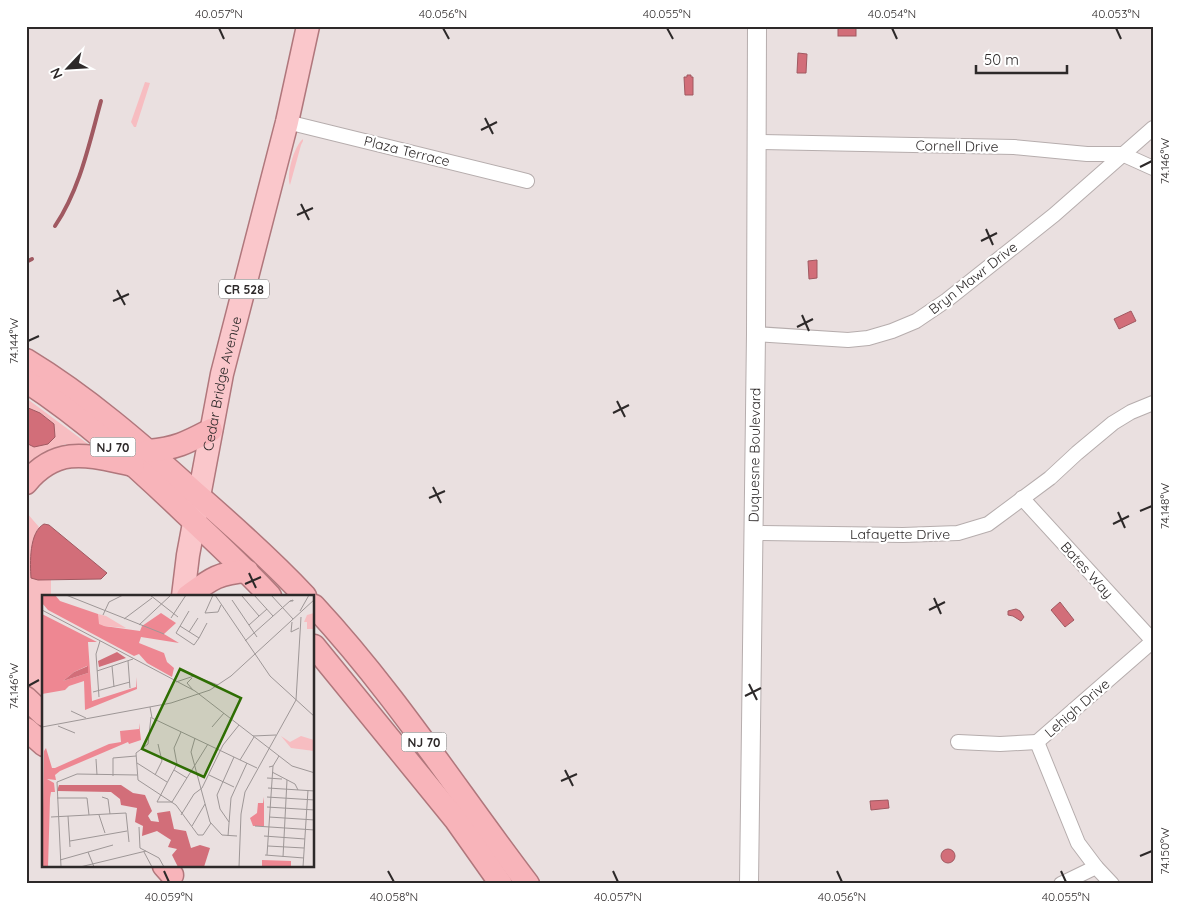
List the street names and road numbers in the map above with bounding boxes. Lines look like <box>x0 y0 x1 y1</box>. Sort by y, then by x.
street label: Plaza Terrace <box>362 132 452 170</box>
street label: Cornell Drive <box>915 136 999 156</box>
street label: Bryn Mawr Drive <box>925 238 1021 318</box>
road number: CR 528 <box>219 280 269 298</box>
street label: Cedar Bridge Avenue <box>199 314 246 452</box>
street label: Duquesne Boulevard <box>745 388 764 523</box>
road number: NJ 70 <box>90 438 136 457</box>
street label: Lafayette Drive <box>850 525 950 543</box>
street label: Bates Way <box>1057 538 1117 602</box>
street label: Lehigh Drive <box>1041 675 1113 741</box>
road number: NJ 70 <box>402 732 446 752</box>

